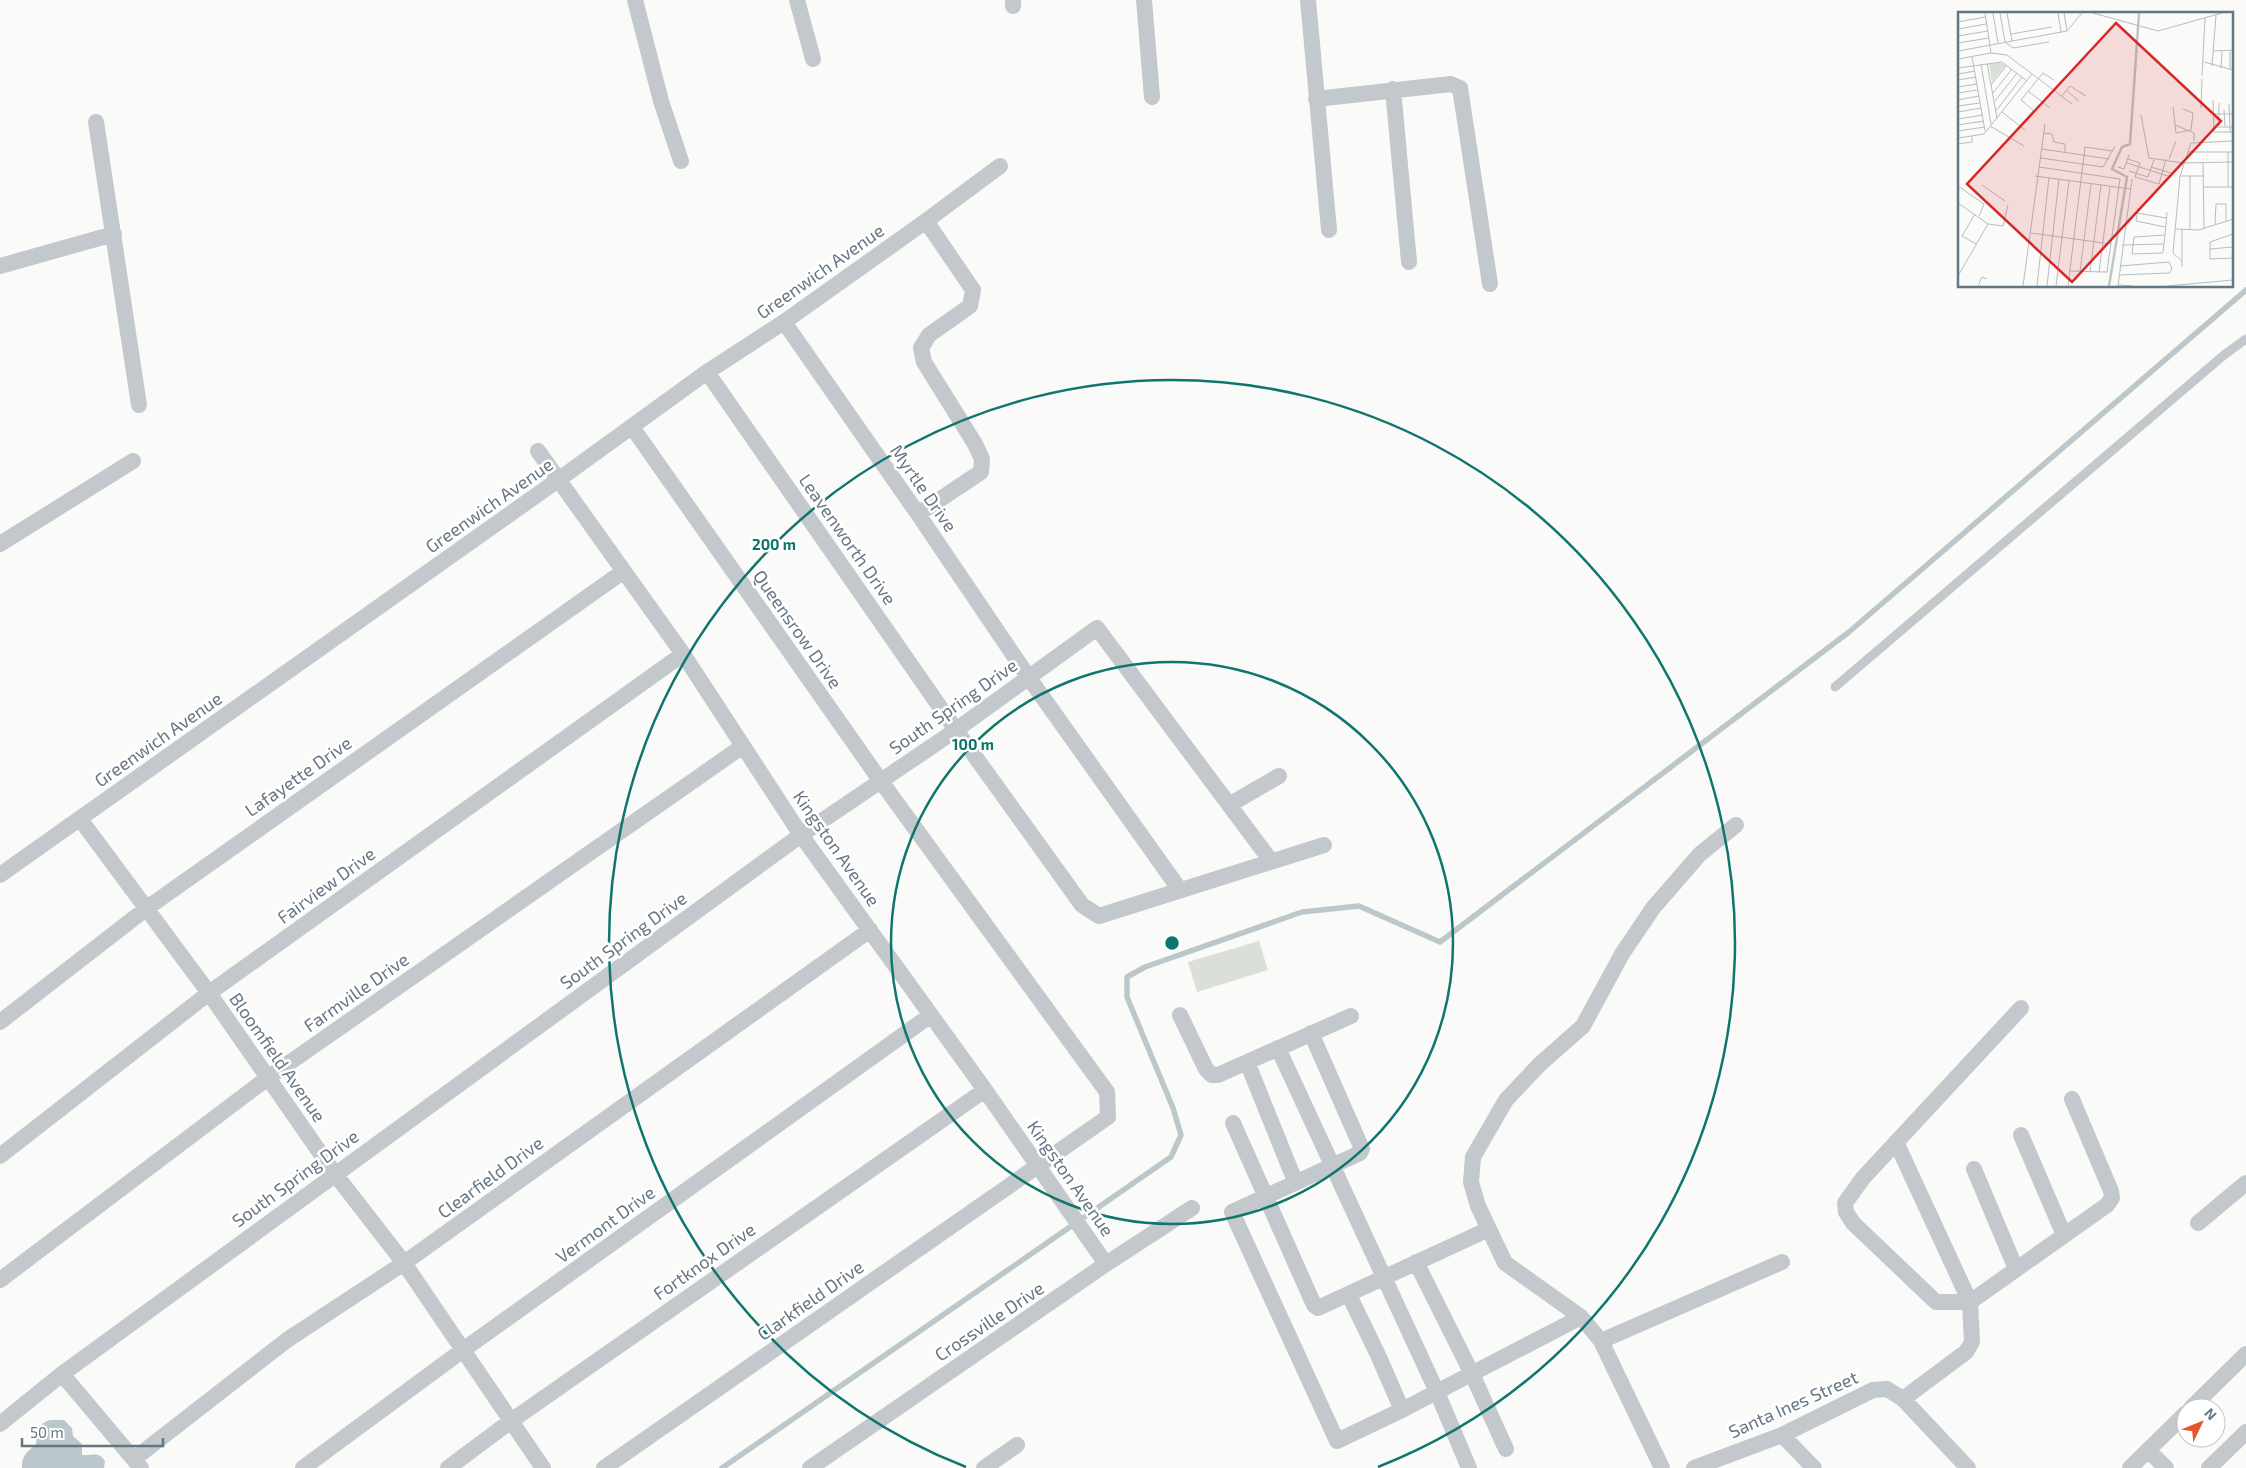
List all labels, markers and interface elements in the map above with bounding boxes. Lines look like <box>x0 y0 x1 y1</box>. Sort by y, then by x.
inset map <box>1958 12 2234 288</box>
street label: Greenwich Avenue <box>752 219 888 323</box>
street label: Myrtle Drive <box>886 440 962 536</box>
street label: Greenwich Avenue <box>421 453 557 557</box>
street label: Leavenworth Drive <box>795 469 901 609</box>
text: 200 m <box>752 535 796 553</box>
street label: Queensrow Drive <box>749 566 847 692</box>
street label: South Spring Drive <box>885 654 1021 758</box>
street label: Greenwich Avenue <box>90 687 226 791</box>
street label: Lafayette Drive <box>240 731 356 821</box>
text: 100 m <box>952 735 994 753</box>
street label: Kingston Avenue <box>789 786 885 910</box>
street label: Fairview Drive <box>273 842 379 928</box>
street label: South Spring Drive <box>555 887 691 993</box>
centre of rings <box>1163 934 1181 952</box>
street label: Farmville Drive <box>299 948 413 1036</box>
street label: Bloomfield Avenue <box>225 988 331 1126</box>
street label: Kingston Avenue <box>1023 1116 1119 1240</box>
street label: South Spring Drive <box>227 1125 363 1231</box>
street label: Clearfield Drive <box>433 1131 547 1223</box>
street label: Vermont Drive <box>551 1181 659 1267</box>
street label: Fortknox Drive <box>649 1218 759 1304</box>
street label: Clarkfield Drive <box>753 1255 867 1345</box>
street label: Crossville Drive <box>930 1276 1048 1366</box>
street label: Santa Ines Street <box>1725 1366 1861 1442</box>
north arrow <box>2176 1398 2226 1448</box>
text: N <box>2201 1404 2221 1423</box>
scale bar <box>22 1416 164 1448</box>
text: 50 m <box>30 1423 64 1441</box>

